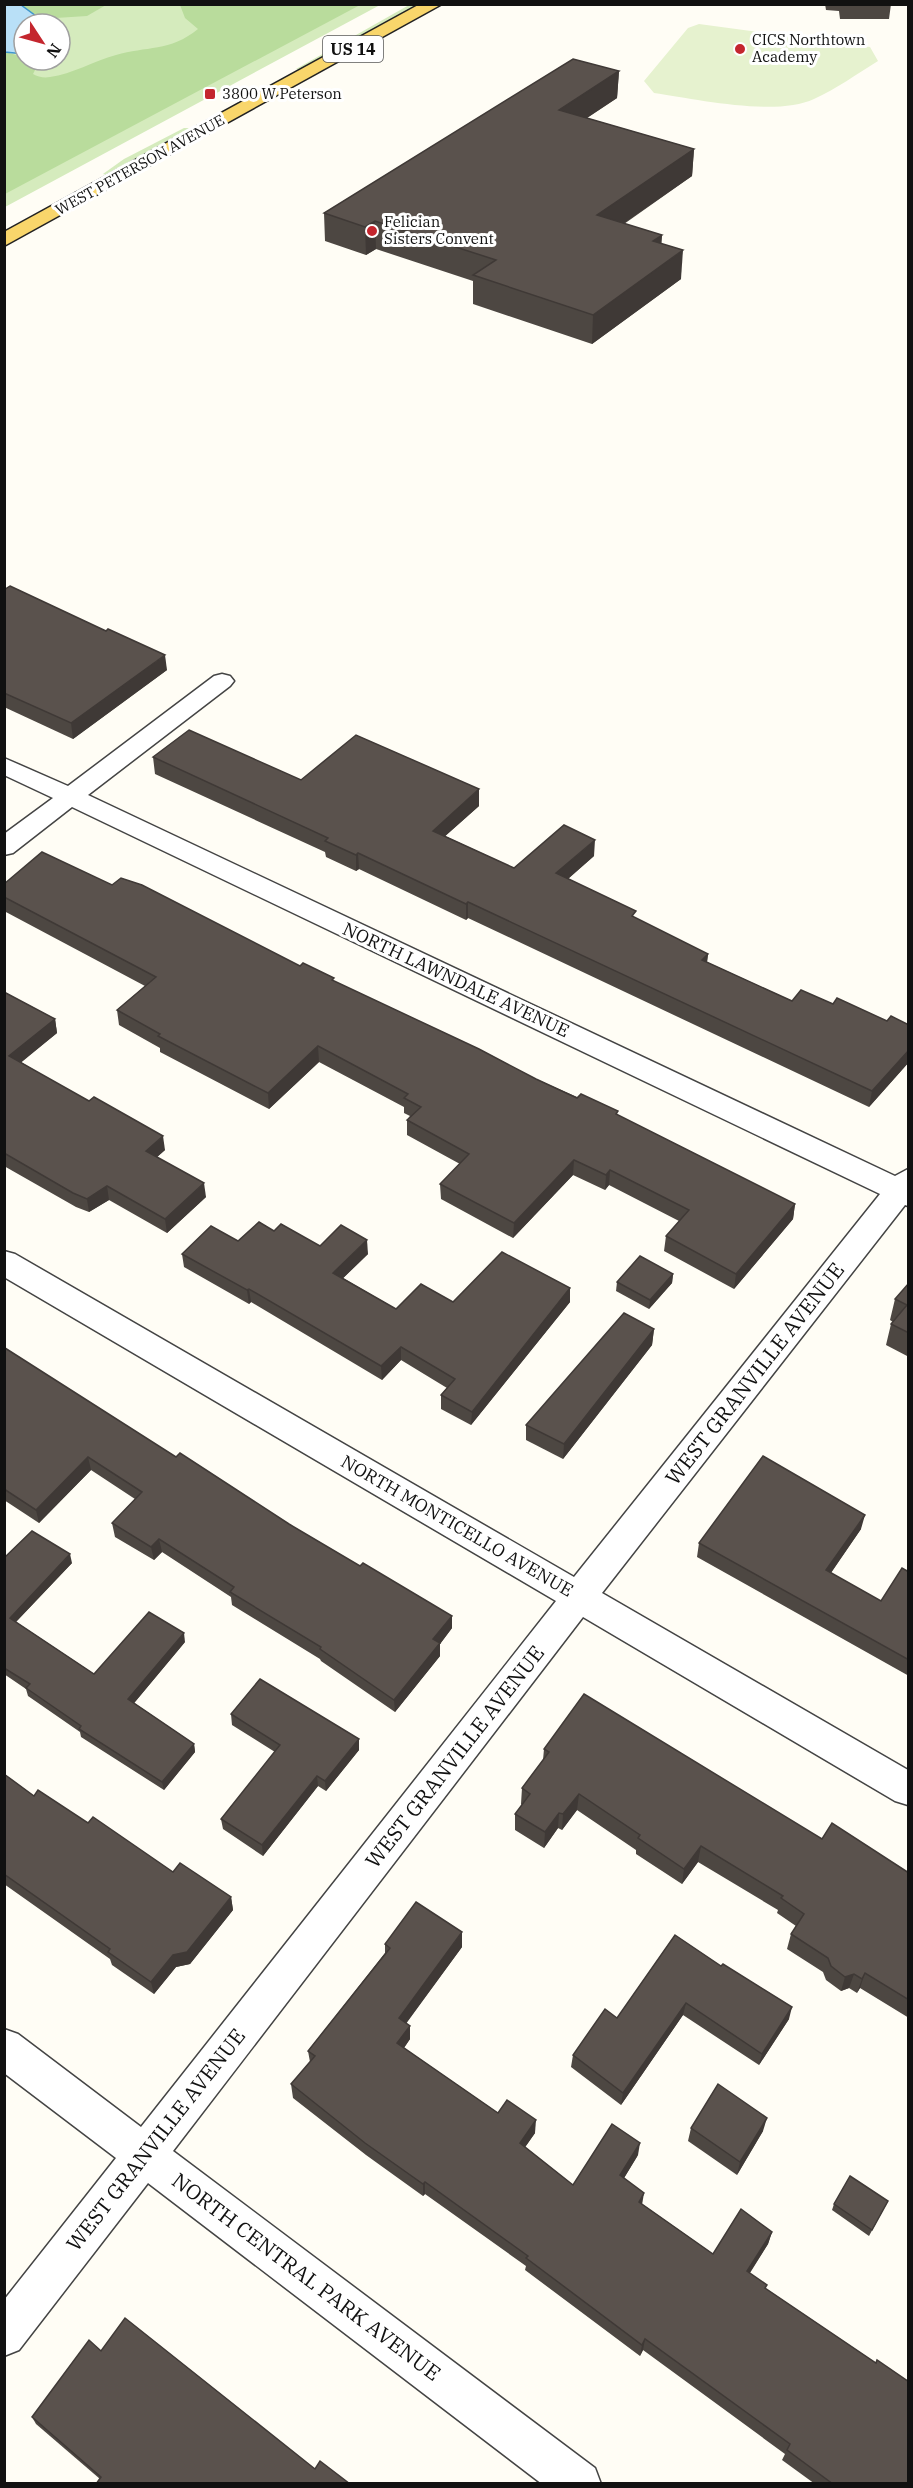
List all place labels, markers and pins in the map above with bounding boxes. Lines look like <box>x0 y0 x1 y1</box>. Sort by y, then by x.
place label: CICS Northtown Academy <box>752 30 866 66</box>
marker: CICS Northtown Academy <box>733 42 747 56</box>
place label: 3800 W Peterson <box>222 84 342 103</box>
marker: 3800 W Peterson <box>203 87 217 101</box>
place label: Felician Sisters Convent <box>384 212 494 248</box>
marker: Felician Sisters Convent <box>365 224 379 238</box>

